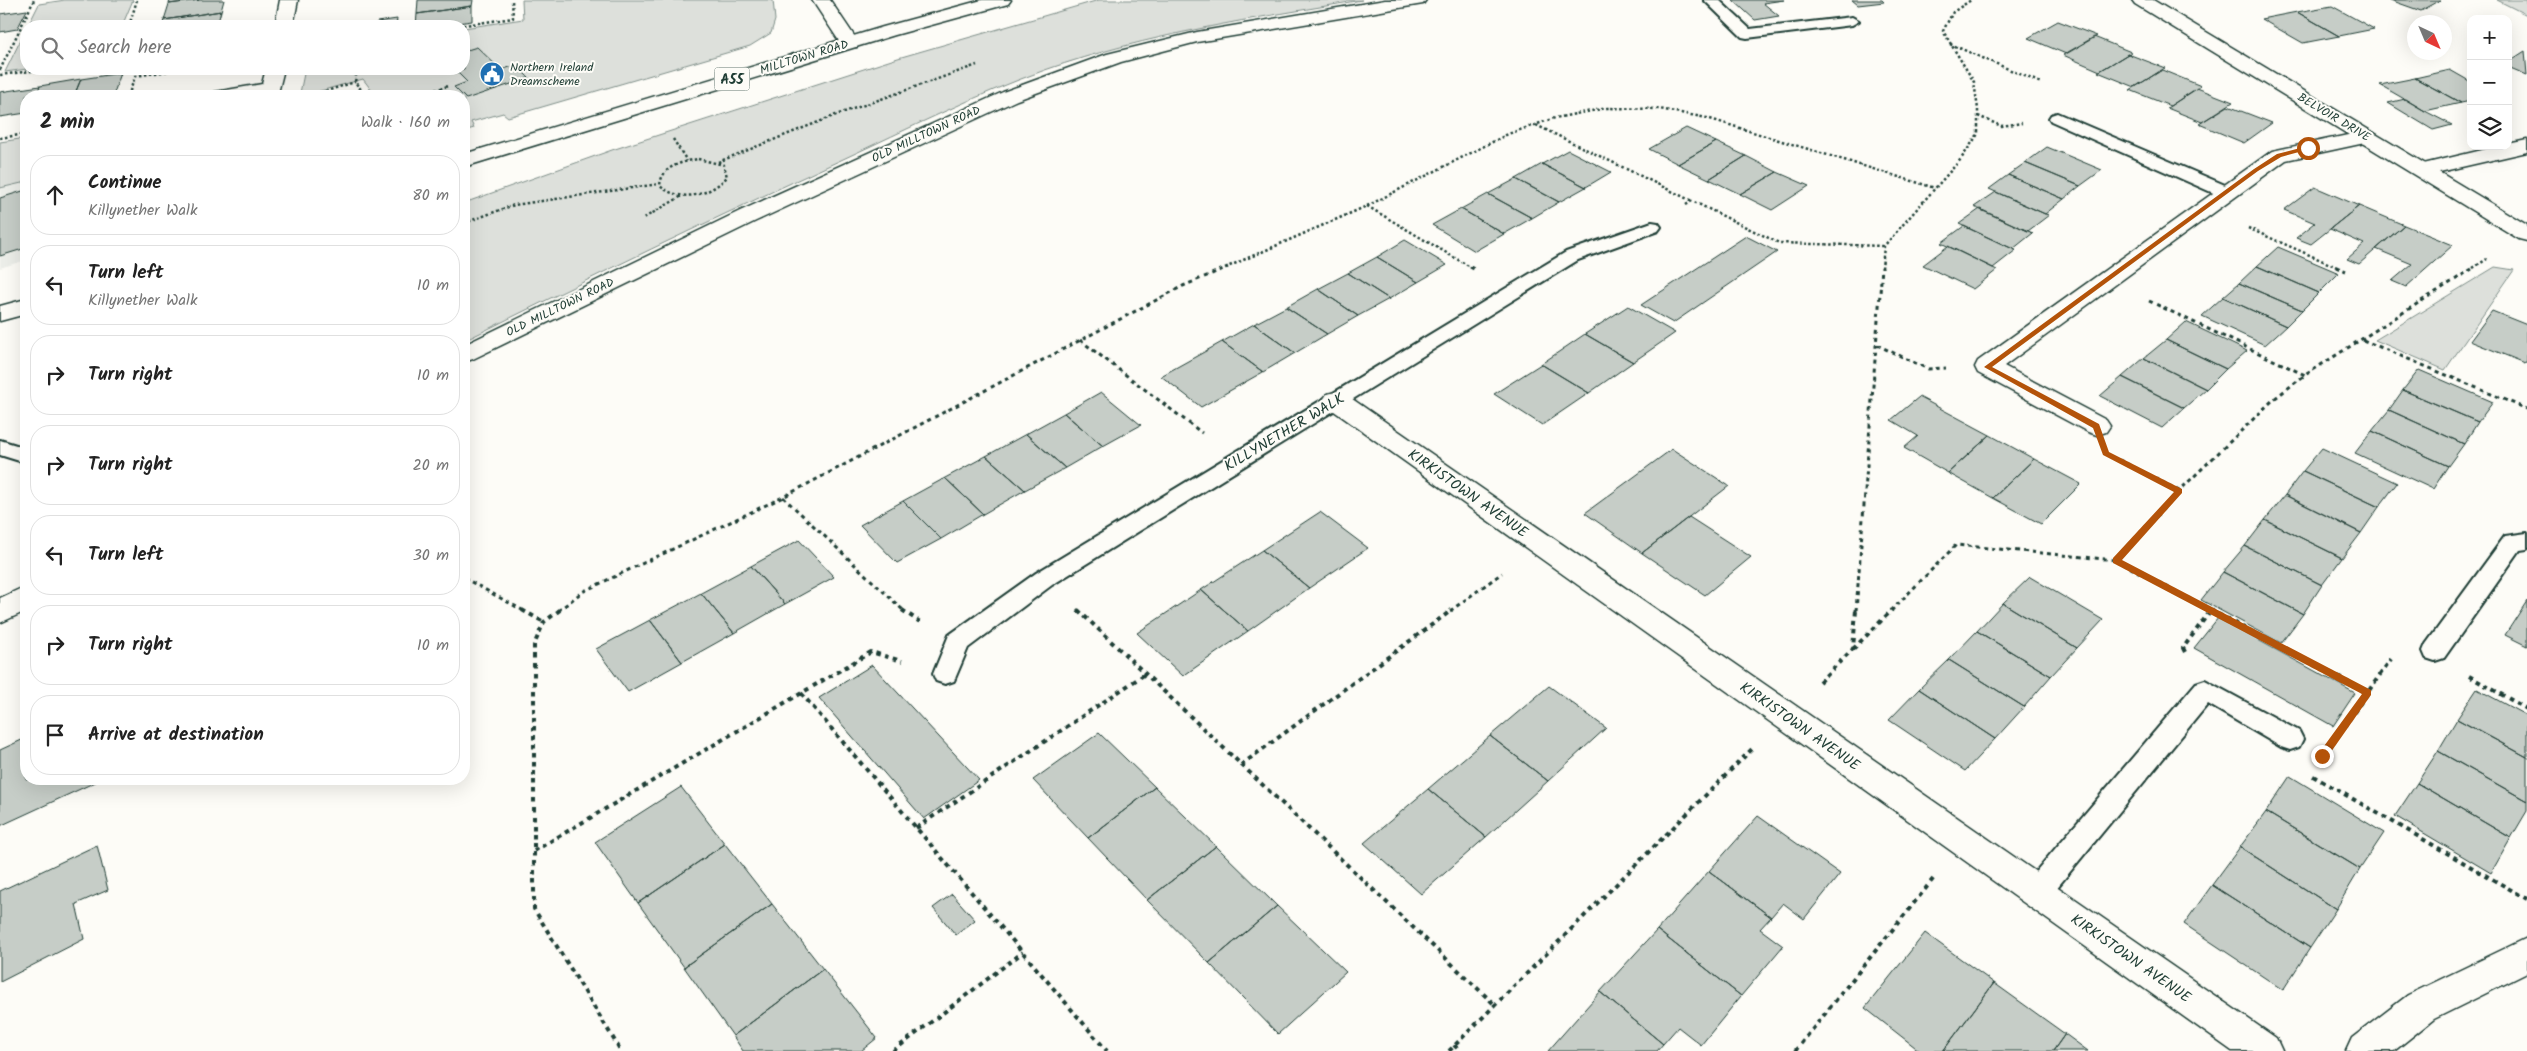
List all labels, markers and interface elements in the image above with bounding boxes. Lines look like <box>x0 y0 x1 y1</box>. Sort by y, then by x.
north arrow <box>2407 15 2452 60</box>
map controls <box>2467 15 2512 150</box>
button: + <box>2467 15 2512 60</box>
search box <box>20 20 470 75</box>
text: Search here <box>78 33 172 63</box>
icon: search <box>38 34 66 62</box>
street label: MILLTOWN ROAD <box>757 35 851 80</box>
place label: Northern Ireland Dreamscheme <box>510 58 594 91</box>
button: − <box>2467 60 2512 105</box>
public building icon: Northern Ireland Dreamscheme <box>479 61 505 87</box>
road number: A55 <box>714 68 750 90</box>
street label: BELVOIR DRIVE <box>2294 88 2375 147</box>
street label: OLD MILLTOWN ROAD <box>869 101 984 168</box>
button: layers <box>2467 105 2512 150</box>
text: 2 min <box>40 106 95 139</box>
text: Walk · 160 m <box>361 110 450 135</box>
route start <box>2297 137 2320 160</box>
text: Continue <box>88 168 161 198</box>
icon: ahead <box>41 181 69 209</box>
text: 80 m <box>412 183 449 208</box>
text: Killynether Walk <box>88 198 197 223</box>
text: Turn left <box>88 258 163 288</box>
icon: left <box>41 271 69 299</box>
text: 10 m <box>417 273 449 298</box>
street label: OLD MILLTOWN ROAD <box>503 273 618 342</box>
text: Killynether Walk <box>88 288 197 313</box>
text: Turn right <box>88 360 173 390</box>
icon: right <box>41 361 69 389</box>
text: 10 m <box>417 363 449 388</box>
street label: KILLYNETHER WALK <box>1220 387 1350 478</box>
street label: KIRKISTOWN AVENUE <box>1402 443 1534 545</box>
text: Turn right <box>88 450 173 480</box>
icon: right <box>41 451 69 479</box>
text: 20 m <box>413 453 449 478</box>
text: Turn left <box>88 540 163 570</box>
icon: left <box>41 541 69 569</box>
text: 30 m <box>413 543 449 568</box>
text: Turn right <box>88 630 173 660</box>
icon: right <box>41 631 69 659</box>
text: 10 m <box>417 633 449 658</box>
street label: KIRKISTOWN AVENUE <box>1734 676 1866 778</box>
text: Arrive at destination <box>88 720 264 750</box>
icon: arrive <box>41 721 69 749</box>
route end <box>2311 745 2334 768</box>
street label: KIRKISTOWN AVENUE <box>2065 908 2197 1010</box>

